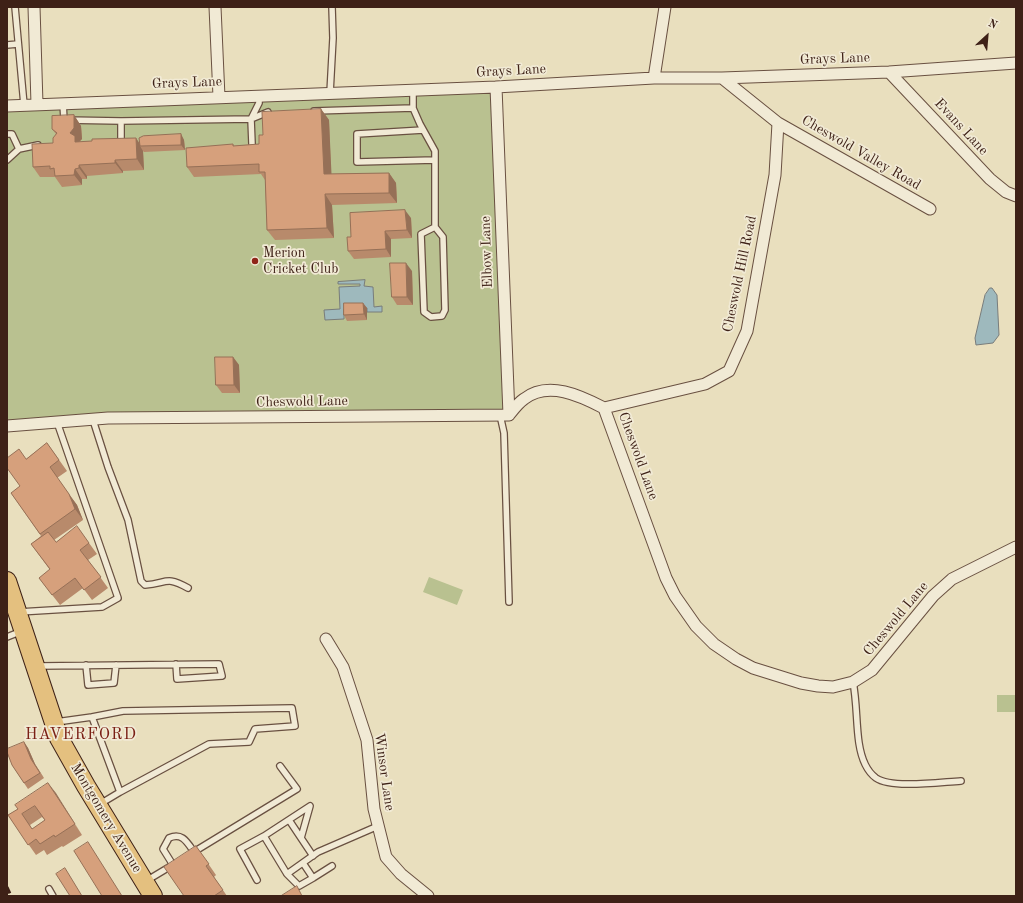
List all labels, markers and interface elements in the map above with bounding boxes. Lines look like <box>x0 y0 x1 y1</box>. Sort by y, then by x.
north arrow <box>967 16 1007 56</box>
text: N <box>986 18 999 32</box>
street label: Grays Lane <box>800 49 870 69</box>
street label: Grays Lane <box>475 61 547 81</box>
street label: Grays Lane <box>152 73 222 93</box>
street label: Evans Lane <box>931 95 991 159</box>
street label: Cheswold Valley Road <box>798 112 924 194</box>
street label: Cheswold Hill Road <box>719 214 761 334</box>
street label: Elbow Lane <box>477 216 497 288</box>
place label: Merion Cricket Club <box>263 245 338 278</box>
marker: Merion Cricket Club <box>250 256 260 266</box>
street label: Cheswold Lane <box>256 393 348 411</box>
street label: Cheswold Lane <box>614 410 662 502</box>
street label: Cheswold Lane <box>860 578 932 660</box>
district label: HAVERFORD <box>25 725 137 745</box>
street label: Winsor Lane <box>370 732 398 812</box>
street label: Montgomery Avenue <box>67 760 145 876</box>

